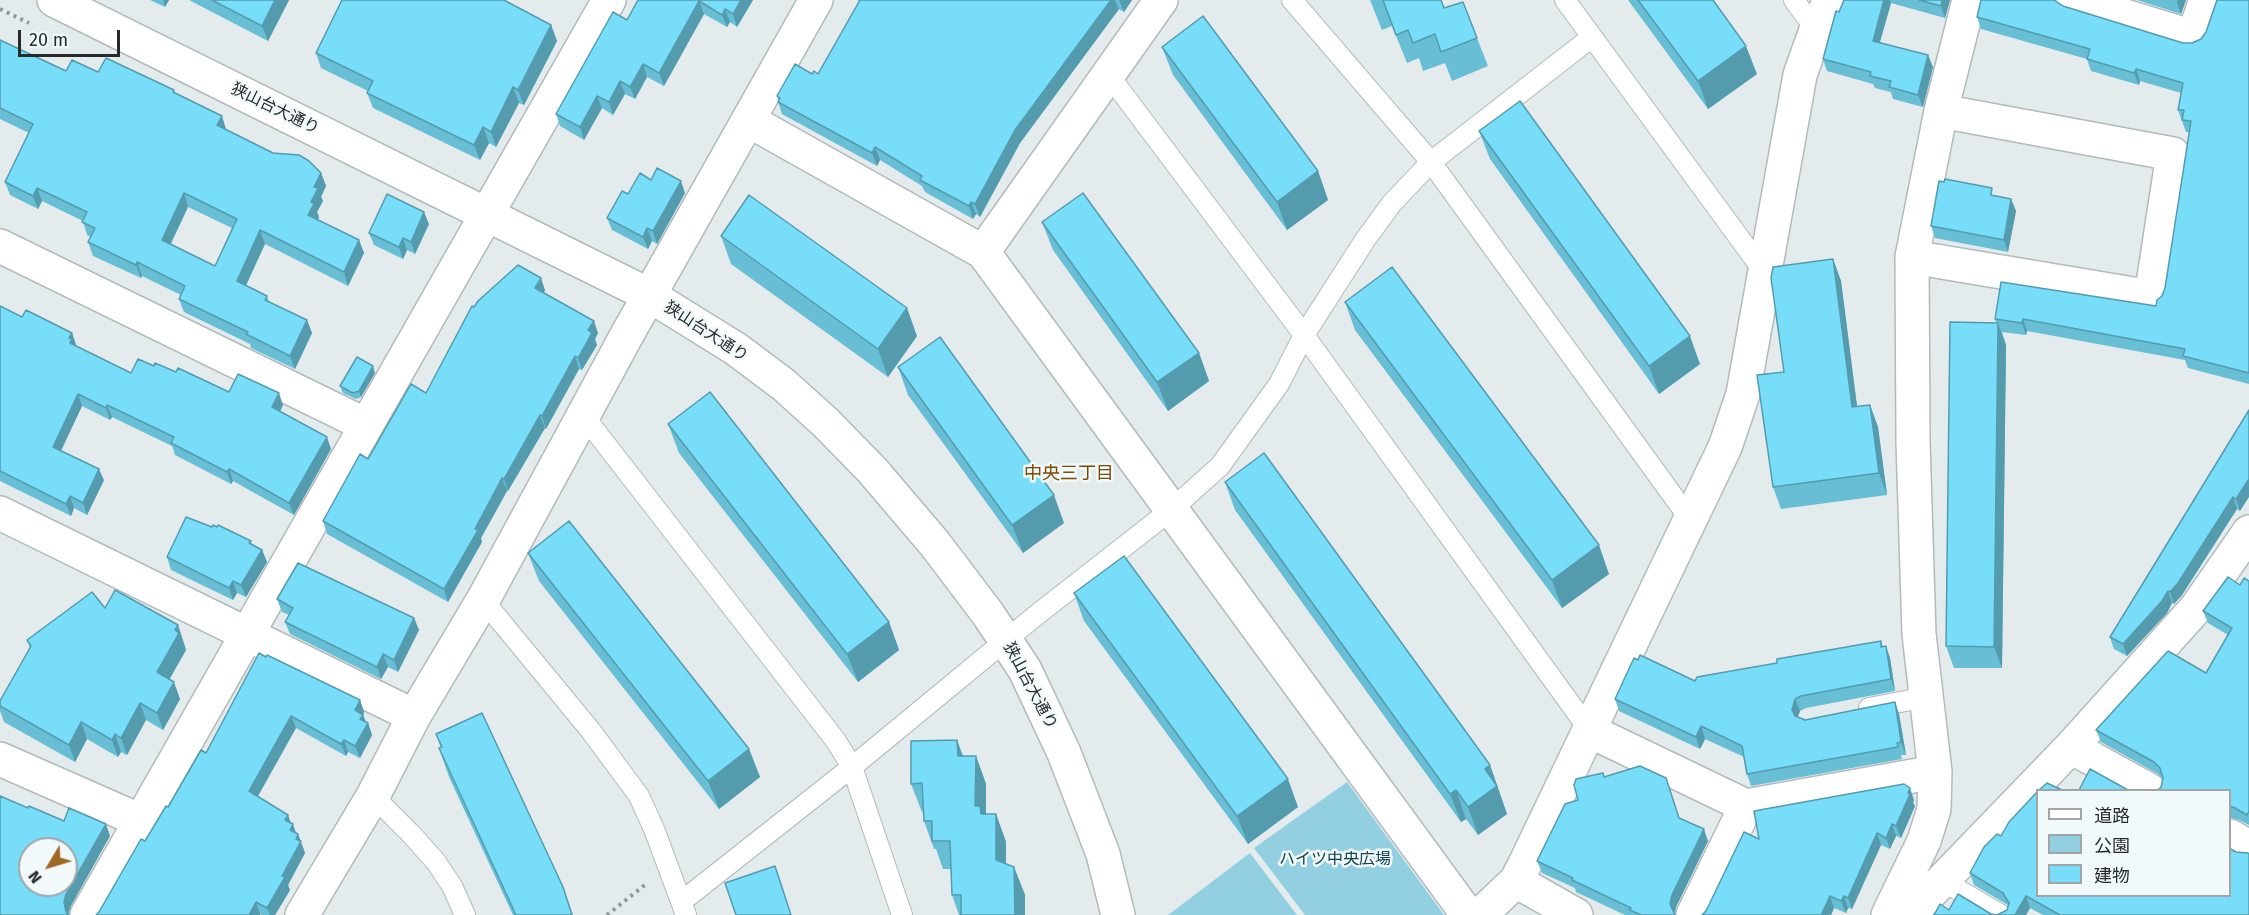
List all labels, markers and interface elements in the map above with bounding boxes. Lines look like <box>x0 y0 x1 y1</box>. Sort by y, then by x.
scale bar <box>21 18 123 56</box>
text: 20 m <box>29 29 68 51</box>
street label: 狭山台大通り <box>228 79 322 139</box>
street label: 狭山台大通り <box>661 298 751 366</box>
district label: 中央三丁目 <box>1024 463 1114 485</box>
street label: 狭山台大通り <box>999 639 1061 733</box>
legend <box>2036 789 2231 897</box>
text: 道路 <box>2094 805 2130 827</box>
text: 公園 <box>2094 835 2130 857</box>
north arrow <box>18 837 78 897</box>
park label: ハイツ中央広場 <box>1279 850 1391 870</box>
text: 建物 <box>2094 865 2130 887</box>
text: N <box>24 867 46 887</box>

